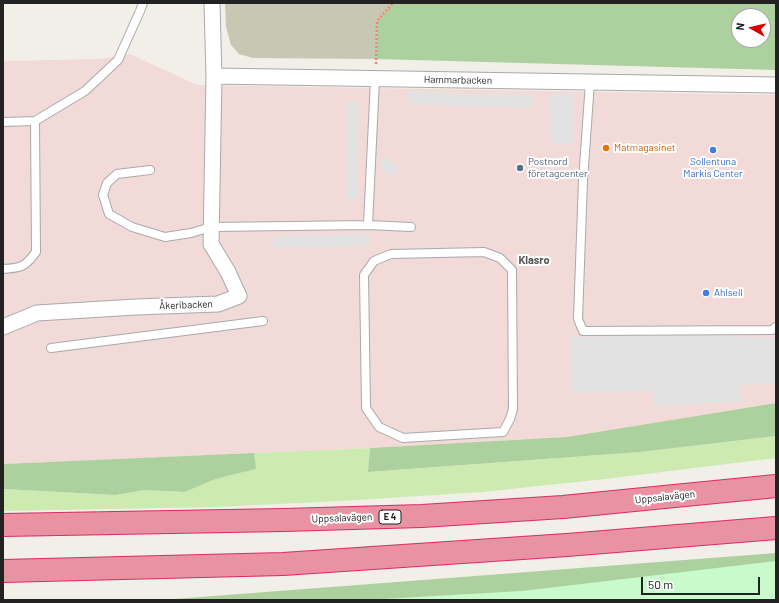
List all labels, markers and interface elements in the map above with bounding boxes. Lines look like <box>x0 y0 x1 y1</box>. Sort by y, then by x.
north arrow <box>731 8 771 48</box>
text: N <box>733 22 747 31</box>
street label: Hammarbacken <box>424 73 492 87</box>
place label: Matmagasinet <box>614 142 675 154</box>
marker: Matmagasinet <box>601 143 611 153</box>
marker: Sollentuna Markis Center <box>708 145 718 155</box>
place label: Postnord företagcenter <box>528 156 588 180</box>
place label: Sollentuna Markis Center <box>683 156 743 180</box>
marker: Postnord företagcenter <box>515 163 525 173</box>
district label: Klasro <box>518 253 550 267</box>
place label: Ahlsell <box>714 287 742 299</box>
marker: Ahlsell <box>701 288 711 298</box>
street label: Åkeribacken <box>159 298 213 312</box>
street label: Uppsalavägen <box>634 488 696 506</box>
road number: E 4 <box>379 510 401 524</box>
street label: Uppsalavägen <box>312 511 372 525</box>
scale bar <box>643 569 762 595</box>
text: 50 m <box>648 577 673 591</box>

